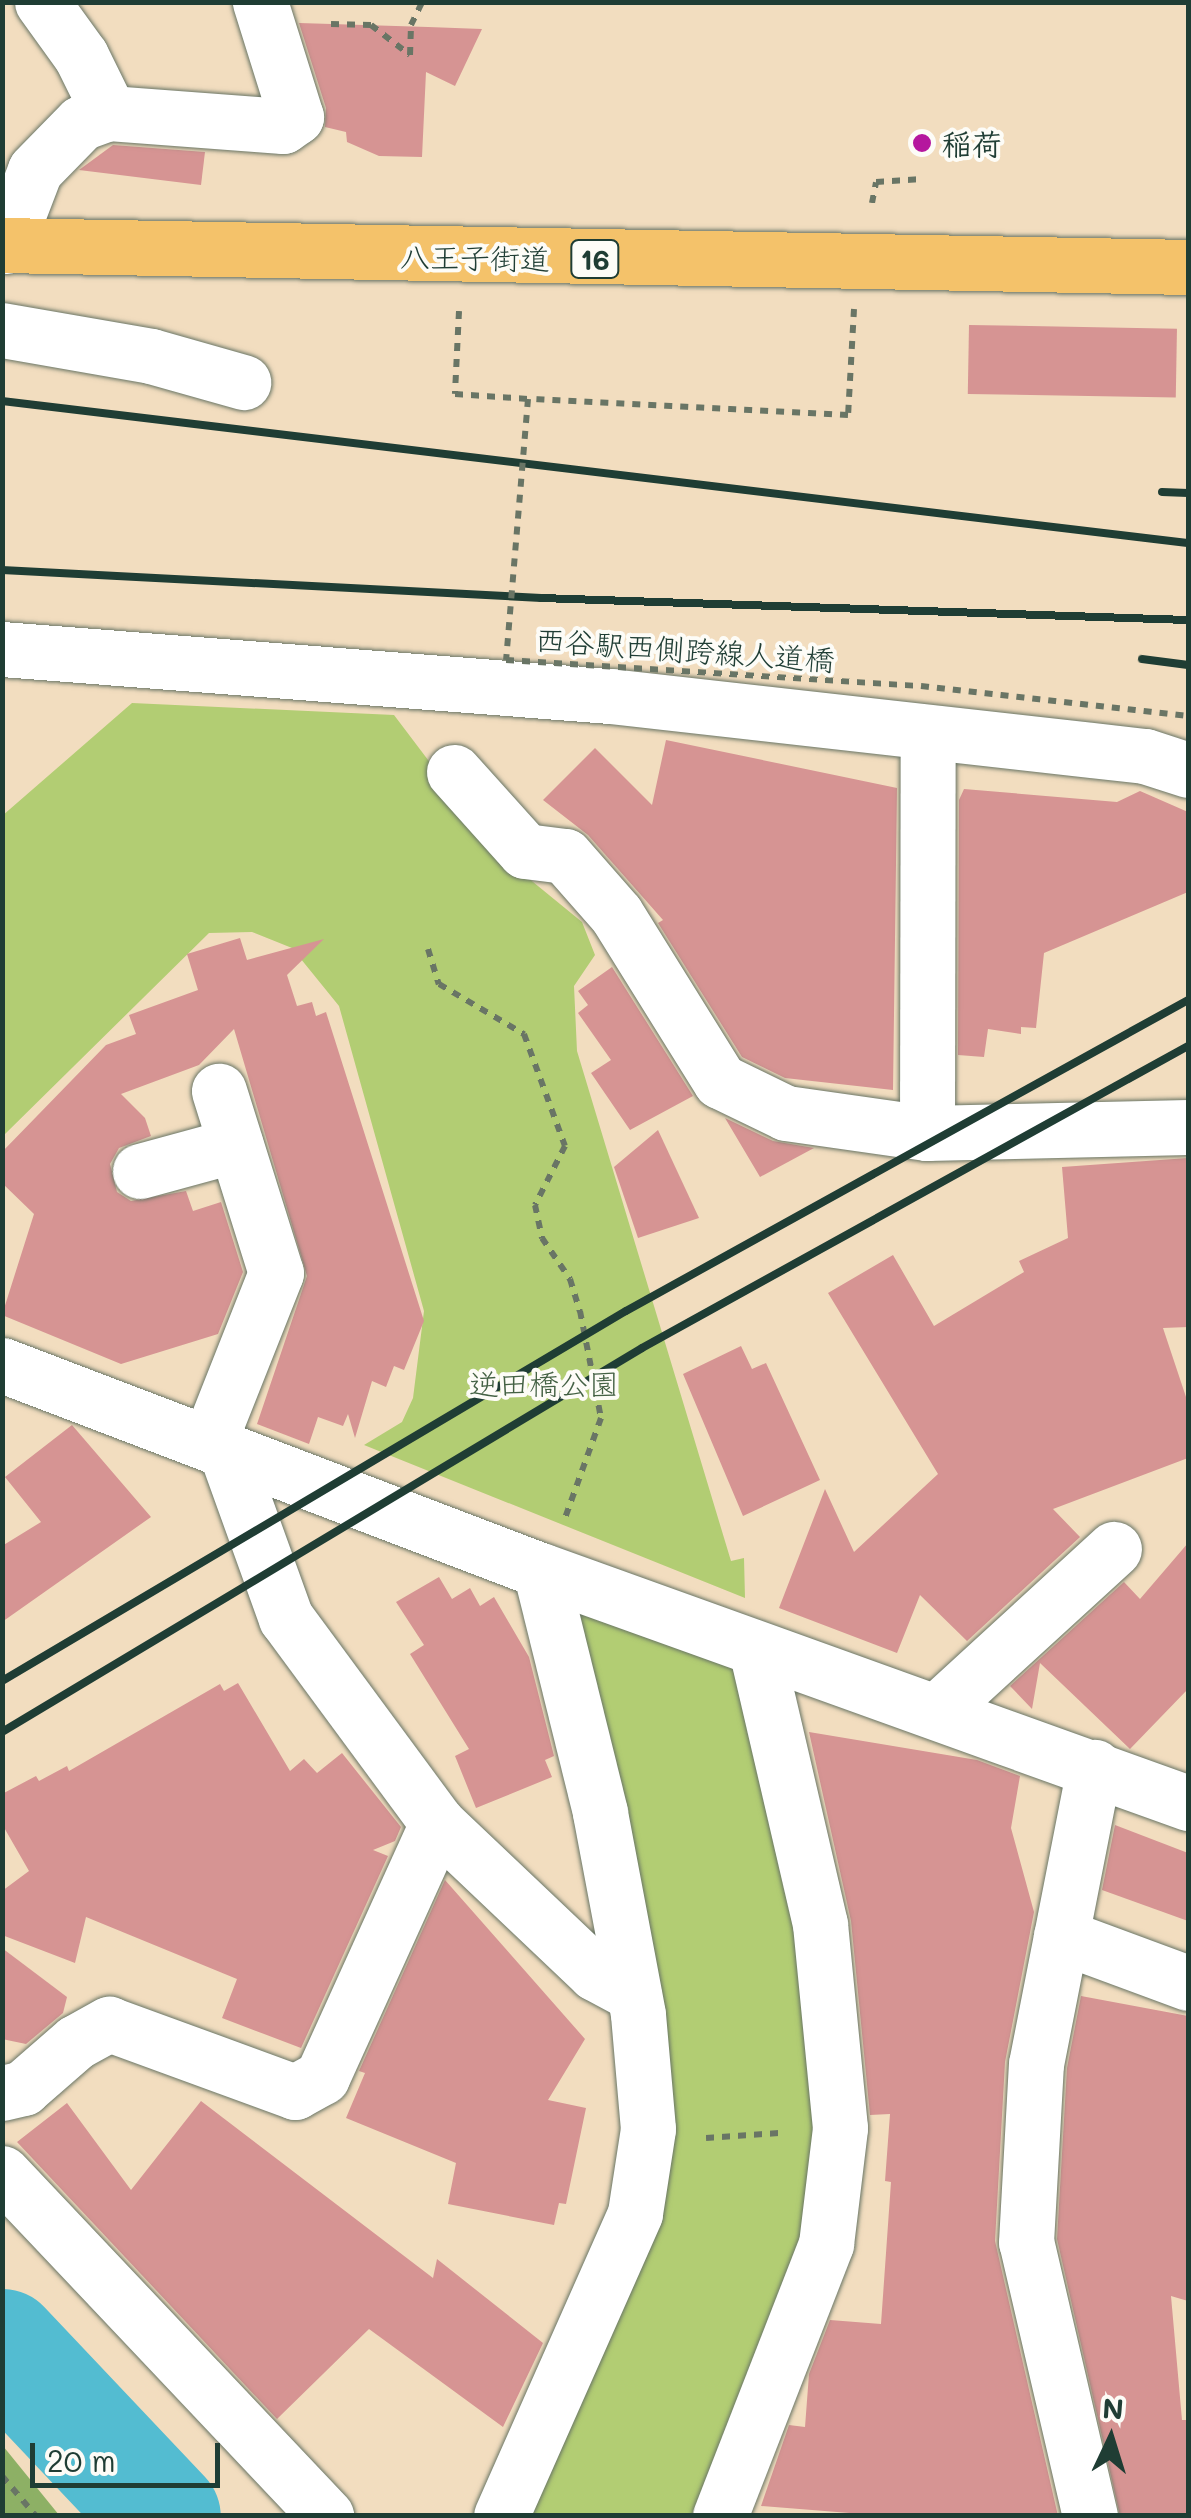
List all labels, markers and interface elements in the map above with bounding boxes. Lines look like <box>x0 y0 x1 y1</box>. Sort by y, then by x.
place label: 稲荷 <box>942 125 1002 161</box>
marker: 稲荷 <box>911 132 933 154</box>
road number: 16 <box>570 236 620 282</box>
street label: 八王子街道 <box>400 238 550 276</box>
street label: 西谷駅西側跨線人道橋 <box>534 621 836 677</box>
park label: 逆田橋公園 <box>469 1365 619 1401</box>
north arrow <box>1061 2388 1161 2488</box>
text: N <box>1101 2389 1125 2427</box>
scale bar <box>35 2423 225 2485</box>
text: 20 m <box>47 2440 116 2480</box>

